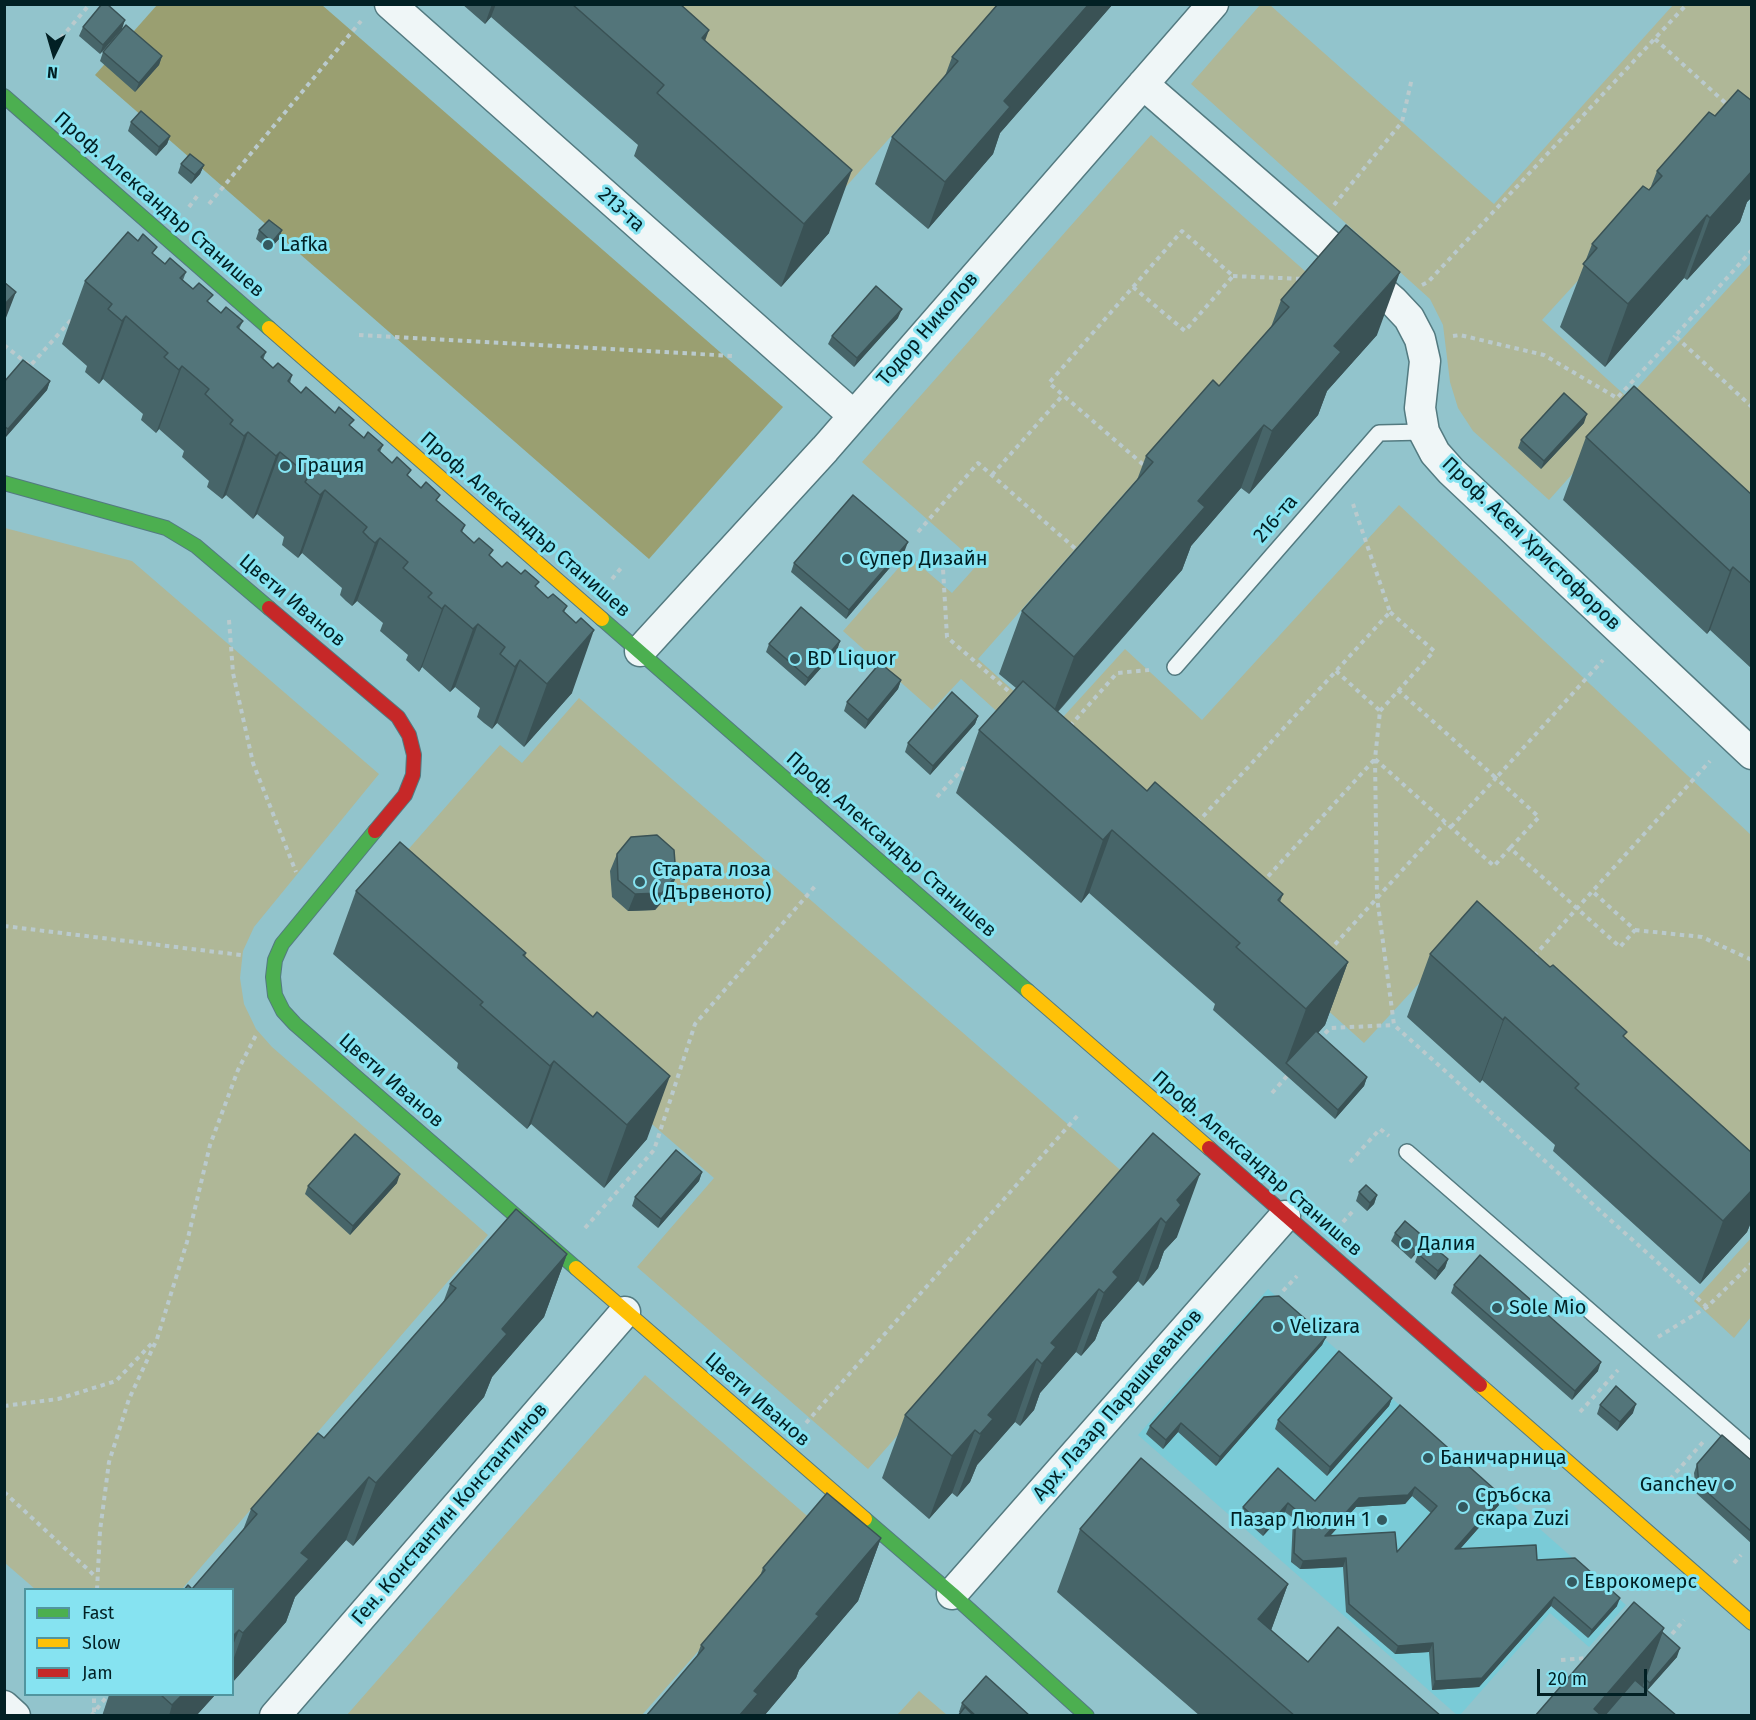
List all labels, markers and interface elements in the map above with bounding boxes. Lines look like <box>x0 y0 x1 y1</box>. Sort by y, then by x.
north arrow <box>24 24 84 84</box>
text: N <box>46 63 59 82</box>
street label: Проф. Александър Станишев <box>49 107 269 303</box>
street label: 213-та <box>593 183 649 237</box>
place label: Lafka <box>280 233 328 257</box>
marker: Lafka <box>261 238 275 252</box>
street label: Тодор Николов <box>872 267 984 391</box>
street label: Проф. Александър Станишев <box>415 427 635 623</box>
street label: Проф. Асен Христофоров <box>1437 452 1625 636</box>
place label: Грация <box>297 454 364 478</box>
marker: Грация <box>278 459 292 473</box>
street label: 216-та <box>1249 490 1303 548</box>
place label: Супер Дизайн <box>859 547 988 571</box>
street label: Цвети Иванов <box>234 549 350 653</box>
marker: Супер Дизайн <box>840 552 854 566</box>
place label: BD Liquor <box>807 647 896 671</box>
marker: BD Liquor <box>788 652 802 666</box>
street label: Проф. Александър Станишев <box>781 747 1001 943</box>
place label: Старата лоза ( Дървеното) <box>652 858 772 905</box>
marker: Старата лоза ( Дървеното) <box>633 875 647 889</box>
street label: Цвети Иванов <box>333 1029 449 1133</box>
street label: Проф. Александър Станишев <box>1147 1066 1367 1262</box>
place label: Далия <box>1418 1232 1476 1256</box>
marker: Далия <box>1399 1237 1413 1251</box>
place label: Sole Mio <box>1509 1296 1586 1320</box>
marker: Sole Mio <box>1490 1301 1504 1315</box>
street label: Арх. Лазар Парашкеванов <box>1028 1304 1208 1506</box>
place label: Velizara <box>1290 1315 1360 1339</box>
marker: Velizara <box>1271 1320 1285 1334</box>
street label: Цвети Иванов <box>699 1348 815 1452</box>
street label: Ген. Константин Константинов <box>347 1398 553 1630</box>
place label: Баничарница <box>1440 1446 1567 1470</box>
marker: Баничарница <box>1421 1451 1435 1465</box>
place label: Ganchev <box>1640 1473 1717 1497</box>
marker: Ganchev <box>1722 1478 1736 1492</box>
place label: Сръбска скара Zuzi <box>1475 1484 1569 1531</box>
marker: Сръбска скара Zuzi <box>1456 1500 1470 1514</box>
place label: Пазар Люлин 1 <box>1230 1508 1370 1532</box>
marker: Пазар Люлин 1 <box>1375 1513 1389 1527</box>
place label: Еврокомерс <box>1584 1570 1697 1594</box>
marker: Еврокомерс <box>1565 1575 1579 1589</box>
legend <box>24 1588 234 1696</box>
text: Fast <box>82 1602 114 1624</box>
text: Slow <box>82 1632 120 1654</box>
scale bar <box>1540 1657 1650 1695</box>
text: Jam <box>82 1662 113 1684</box>
text: 20 m <box>1548 1668 1587 1690</box>

